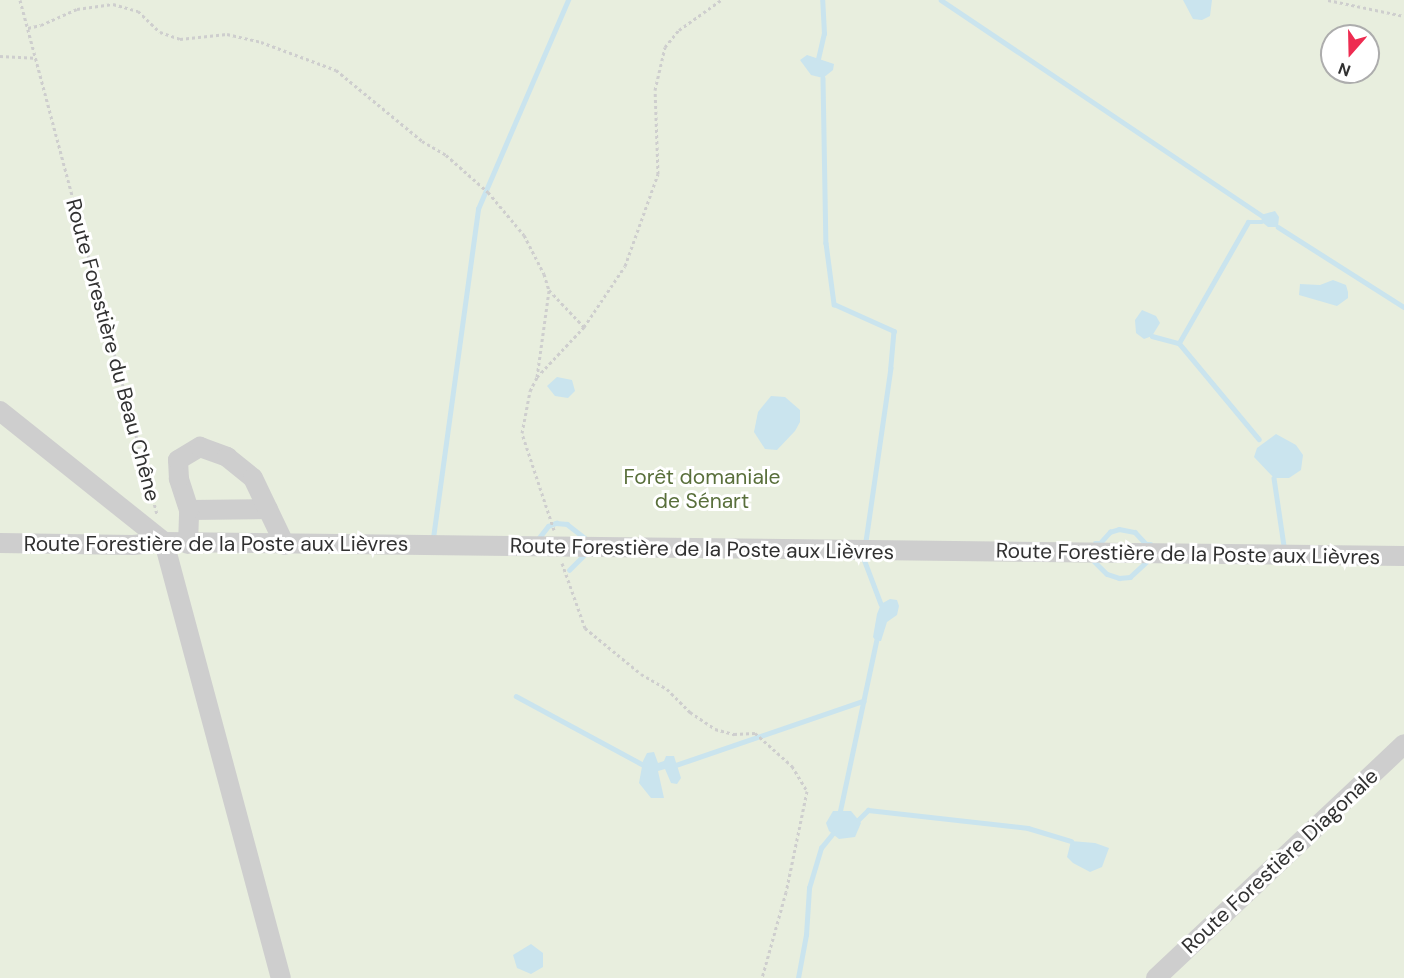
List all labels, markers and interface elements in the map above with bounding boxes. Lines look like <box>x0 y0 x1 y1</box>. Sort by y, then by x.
north arrow <box>1320 24 1380 84</box>
text: N <box>1335 58 1353 81</box>
street label: Route Forestière du Beau Chêne <box>60 196 166 504</box>
park label: Forêt domaniale de Sénart <box>624 464 780 514</box>
street label: Route Forestière de la Poste aux Lièvres <box>24 531 408 557</box>
street label: Route Forestière de la Poste aux Lièvres <box>510 533 894 565</box>
street label: Route Forestière de la Poste aux Lièvres <box>996 538 1380 570</box>
street label: Route Forestière Diagonale <box>1177 763 1383 959</box>

